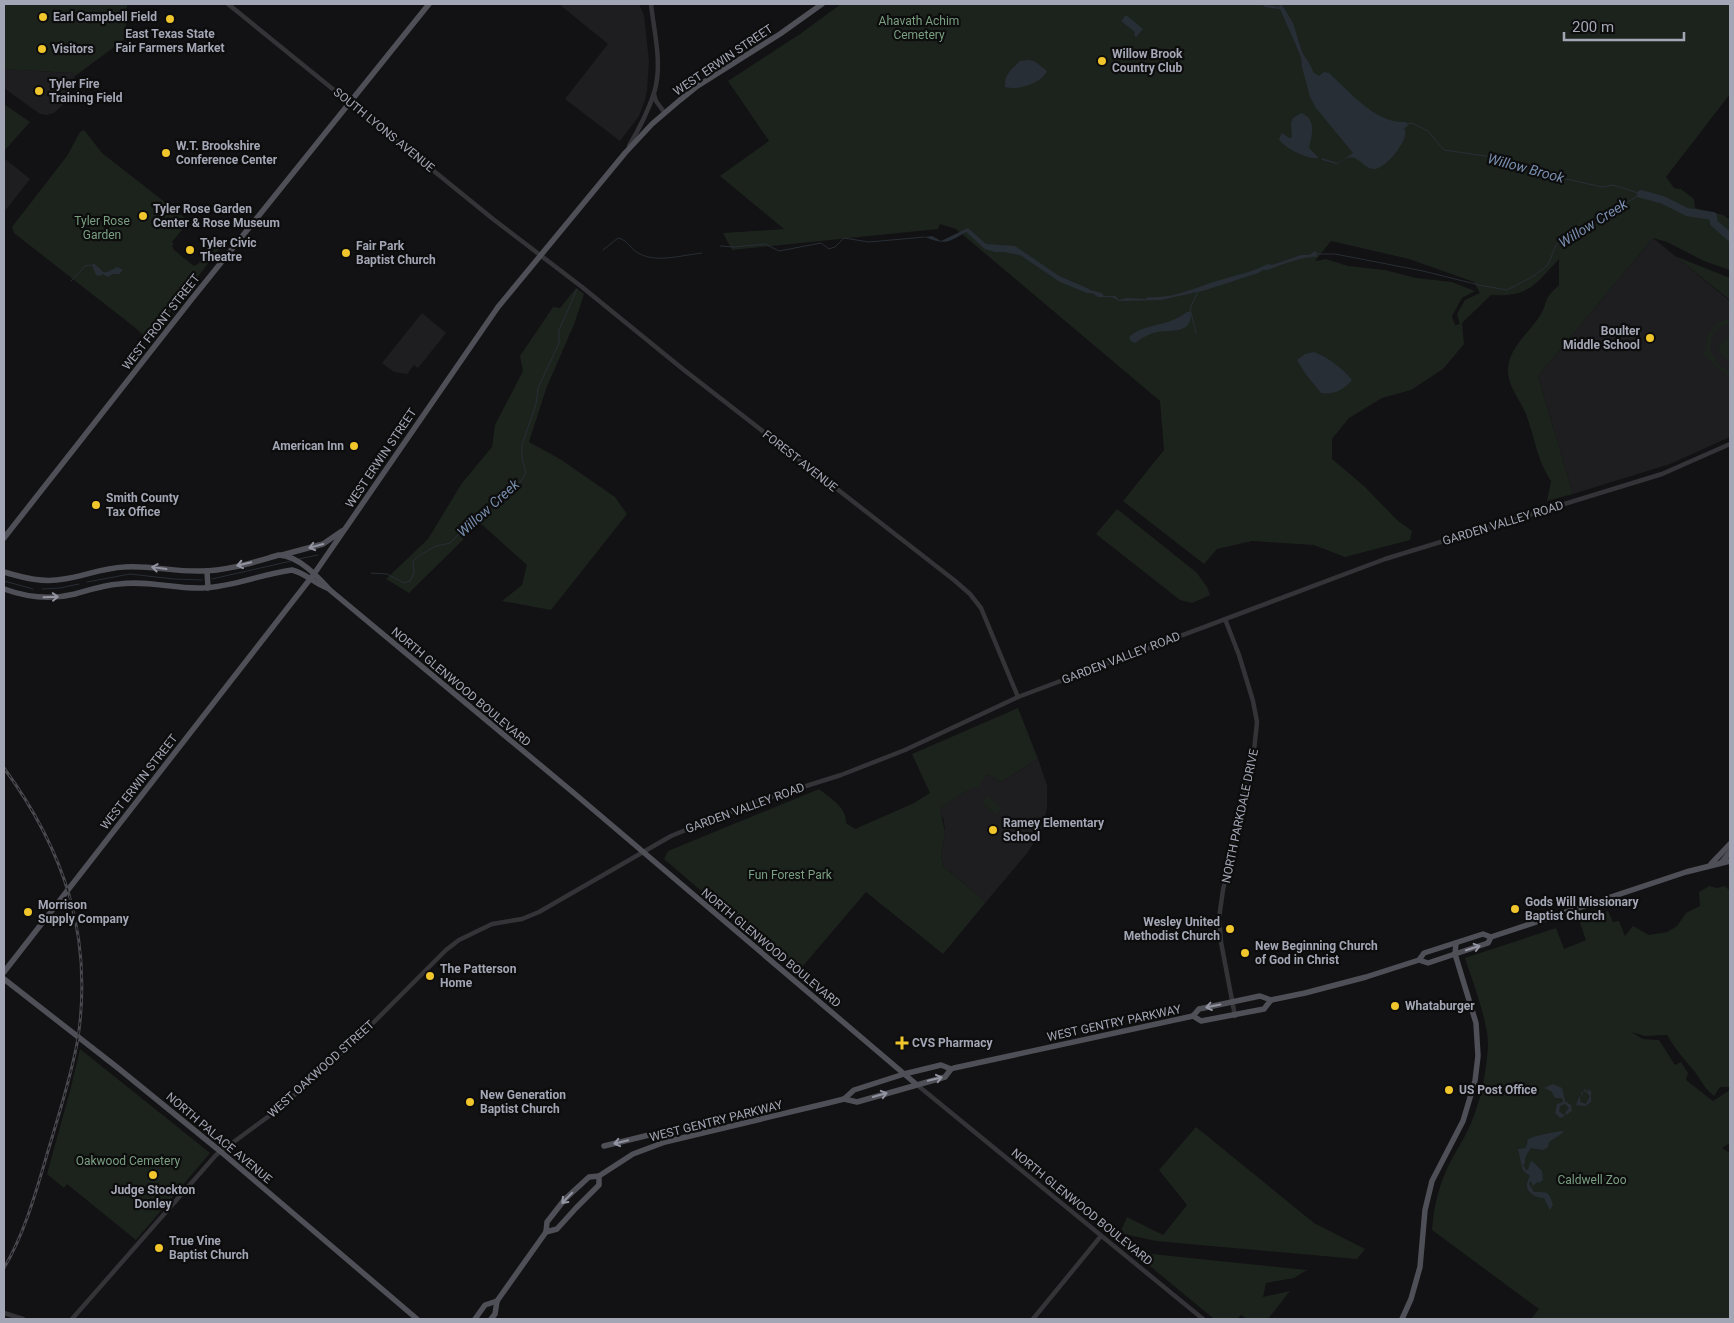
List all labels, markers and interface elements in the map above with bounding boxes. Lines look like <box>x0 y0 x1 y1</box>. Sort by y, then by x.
place label: Earl Campbell Field <box>53 10 157 24</box>
scale bar <box>1564 10 1684 42</box>
marker: Earl Campbell Field <box>37 11 49 23</box>
marker: East Texas State Fair Farmers Market <box>164 13 176 25</box>
park label: Ahavath Achim Cemetery <box>879 14 959 42</box>
text: 200 m <box>1572 18 1614 36</box>
street label: WEST ERWIN STREET <box>671 22 775 98</box>
place label: East Texas State Fair Farmers Market <box>115 27 225 55</box>
place label: Visitors <box>52 42 94 56</box>
marker: Visitors <box>36 43 48 55</box>
place label: Willow Brook Country Club <box>1112 47 1183 75</box>
marker: Willow Brook Country Club <box>1096 55 1108 67</box>
place label: Tyler Fire Training Field <box>49 77 123 105</box>
marker: Tyler Fire Training Field <box>33 85 45 97</box>
street label: SOUTH LYONS AVENUE <box>331 85 437 175</box>
place label: W.T. Brookshire Conference Center <box>176 139 278 167</box>
marker: W.T. Brookshire Conference Center <box>160 147 172 159</box>
water label: Willow Brook <box>1486 150 1567 186</box>
water label: Willow Creek <box>1556 195 1631 250</box>
place label: Tyler Rose Garden Center & Rose Museum <box>153 202 280 230</box>
marker: Tyler Rose Garden Center & Rose Museum <box>137 210 149 222</box>
park label: Tyler Rose Garden <box>74 214 130 242</box>
place label: Tyler Civic Theatre <box>200 236 257 264</box>
place label: Fair Park Baptist Church <box>356 239 436 267</box>
marker: Tyler Civic Theatre <box>184 244 196 256</box>
marker: Fair Park Baptist Church <box>340 247 352 259</box>
street label: WEST FRONT STREET <box>119 271 203 373</box>
place label: Boulter Middle School <box>1563 324 1641 352</box>
marker: Boulter Middle School <box>1644 332 1656 344</box>
street label: WEST ERWIN STREET <box>343 406 419 510</box>
street label: FOREST AVENUE <box>760 427 840 495</box>
place label: American Inn <box>272 439 344 453</box>
marker: American Inn <box>348 440 360 452</box>
water label: Willow Creek <box>454 475 523 540</box>
place label: Smith County Tax Office <box>106 491 180 519</box>
street label: GARDEN VALLEY ROAD <box>1441 498 1565 548</box>
marker: Smith County Tax Office <box>90 499 102 511</box>
one-way arrow <box>308 542 324 551</box>
one-way arrow <box>236 560 252 570</box>
one-way arrow <box>151 563 167 573</box>
one-way arrow <box>43 592 59 601</box>
street label: NORTH GLENWOOD BOULEVARD <box>388 625 534 750</box>
street label: GARDEN VALLEY ROAD <box>1060 629 1182 687</box>
street label: WEST ERWIN STREET <box>98 732 180 832</box>
street label: NORTH PARKDALE DRIVE <box>1219 747 1261 884</box>
street label: GARDEN VALLEY ROAD <box>683 780 807 836</box>
place label: Ramey Elementary School <box>1003 816 1105 844</box>
marker: Ramey Elementary School <box>987 824 999 836</box>
park label: Fun Forest Park <box>748 868 833 882</box>
street label: NORTH GLENWOOD BOULEVARD <box>698 886 844 1011</box>
place label: Gods Will Missionary Baptist Church <box>1525 895 1639 923</box>
place label: Morrison Supply Company <box>38 898 130 926</box>
marker: Gods Will Missionary Baptist Church <box>1509 903 1521 915</box>
marker: Morrison Supply Company <box>22 906 34 918</box>
place label: Wesley United Methodist Church <box>1124 915 1220 943</box>
marker: Wesley United Methodist Church <box>1224 923 1236 935</box>
place label: New Beginning Church of God in Christ <box>1255 939 1378 967</box>
one-way arrow <box>1465 943 1481 952</box>
marker: New Beginning Church of God in Christ <box>1239 947 1251 959</box>
place label: The Patterson Home <box>440 962 517 990</box>
marker: The Patterson Home <box>424 970 436 982</box>
place label: Whataburger <box>1405 999 1475 1013</box>
marker: Whataburger <box>1389 1000 1401 1012</box>
street label: WEST GENTRY PARKWAY <box>1046 1002 1183 1044</box>
one-way arrow <box>1205 1002 1221 1011</box>
street label: WEST OAKWOOD STREET <box>265 1017 377 1121</box>
place label: CVS Pharmacy <box>912 1036 993 1050</box>
marker: CVS Pharmacy <box>896 1037 908 1049</box>
one-way arrow <box>927 1074 943 1083</box>
place label: US Post Office <box>1459 1083 1538 1097</box>
marker: US Post Office <box>1443 1084 1455 1096</box>
place label: New Generation Baptist Church <box>480 1088 566 1116</box>
one-way arrow <box>872 1089 888 1099</box>
street label: NORTH PALACE AVENUE <box>163 1090 275 1187</box>
marker: New Generation Baptist Church <box>464 1096 476 1108</box>
street label: WEST GENTRY PARKWAY <box>648 1097 785 1144</box>
one-way arrow <box>613 1138 629 1147</box>
street label: NORTH GLENWOOD BOULEVARD <box>1009 1146 1155 1268</box>
park label: Oakwood Cemetery <box>76 1154 181 1168</box>
marker: Judge Stockton Donley <box>147 1169 159 1181</box>
park label: Caldwell Zoo <box>1558 1173 1627 1187</box>
place label: Judge Stockton Donley <box>111 1183 196 1211</box>
one-way arrow <box>561 1192 573 1205</box>
place label: True Vine Baptist Church <box>169 1234 249 1262</box>
marker: True Vine Baptist Church <box>153 1242 165 1254</box>

